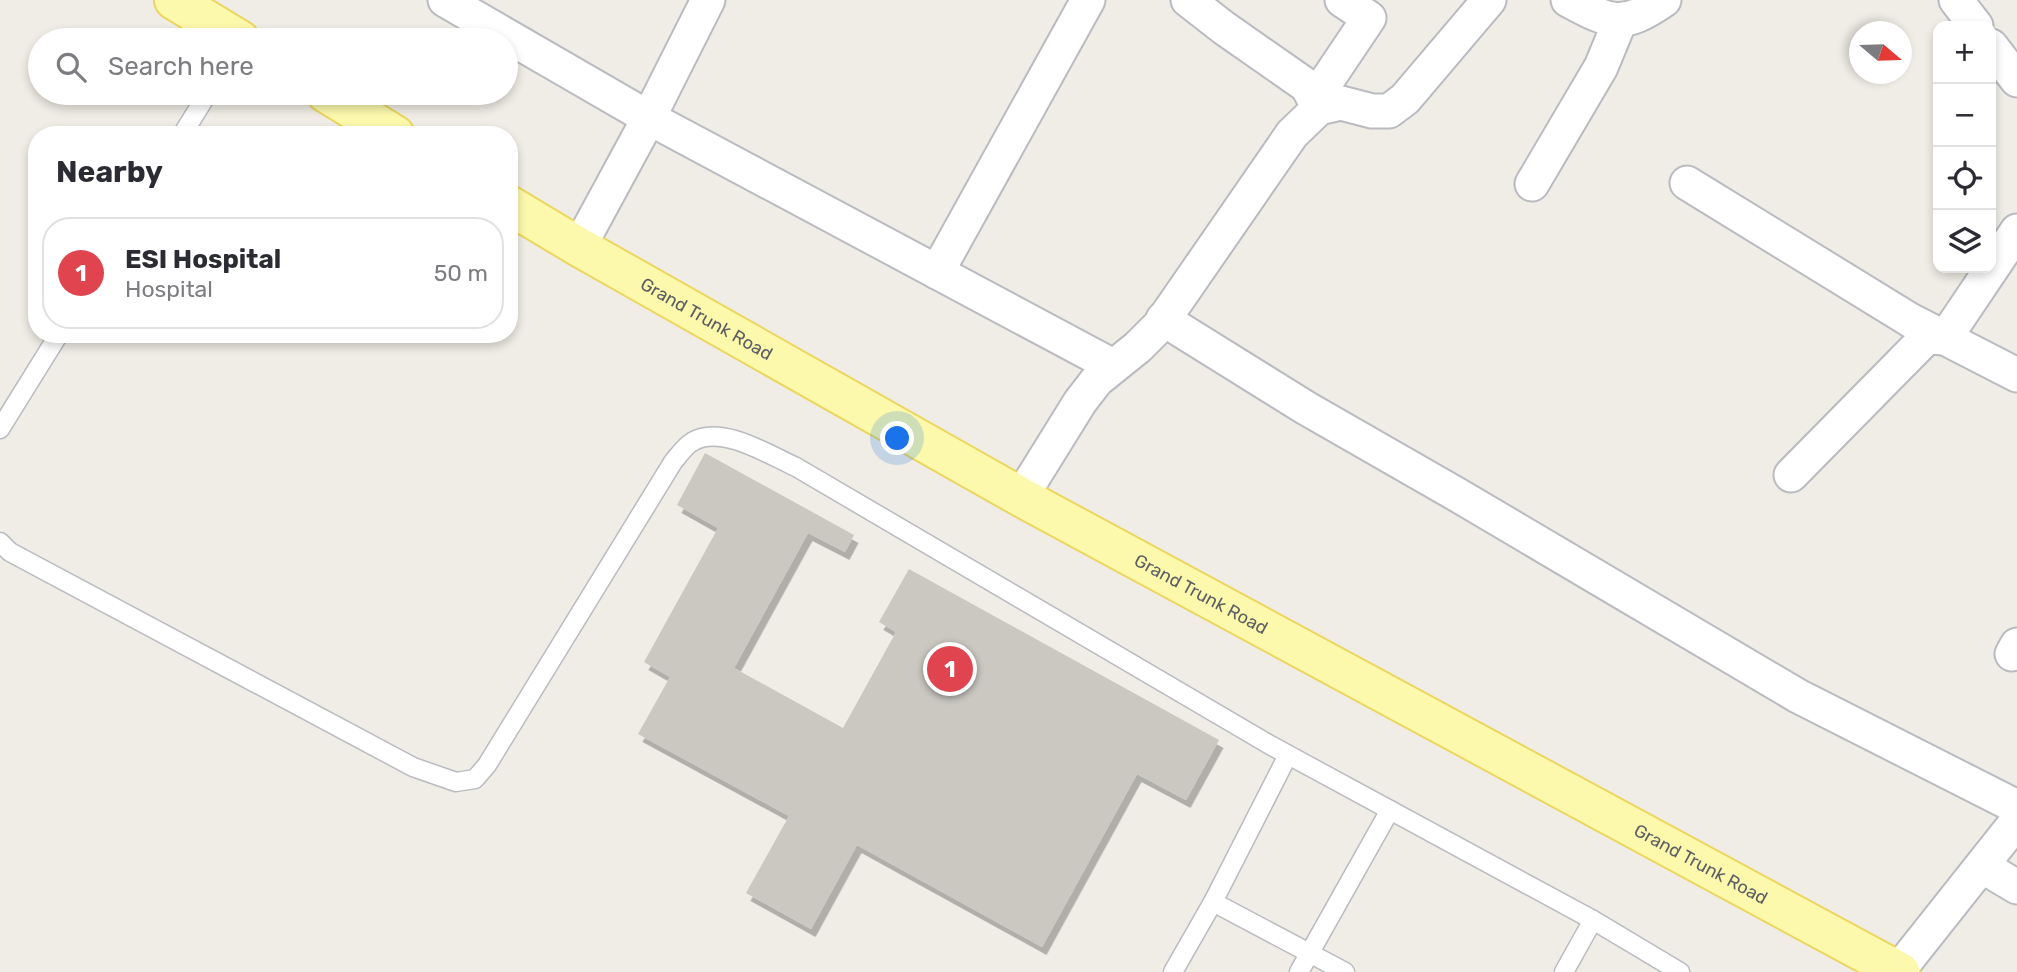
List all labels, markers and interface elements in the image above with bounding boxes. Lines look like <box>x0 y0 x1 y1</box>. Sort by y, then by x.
north arrow <box>1849 21 1912 84</box>
map controls <box>1933 21 1996 273</box>
button: + <box>1933 21 1996 84</box>
search box <box>28 28 518 105</box>
icon: search <box>52 48 90 86</box>
text: Search here <box>108 51 254 82</box>
button: − <box>1933 84 1996 147</box>
button: locate <box>1933 147 1996 210</box>
text: Nearby <box>56 154 163 190</box>
button: layers <box>1933 210 1996 273</box>
text: ESI Hospital <box>125 244 281 275</box>
text: 1 <box>75 259 87 287</box>
text: 50 m <box>434 259 488 287</box>
street label: Grand Trunk Road <box>636 273 776 365</box>
text: Hospital <box>125 275 213 303</box>
your location <box>880 421 914 455</box>
street label: Grand Trunk Road <box>1130 549 1271 639</box>
pin: 1 <box>927 643 973 695</box>
street label: Grand Trunk Road <box>1630 819 1771 909</box>

